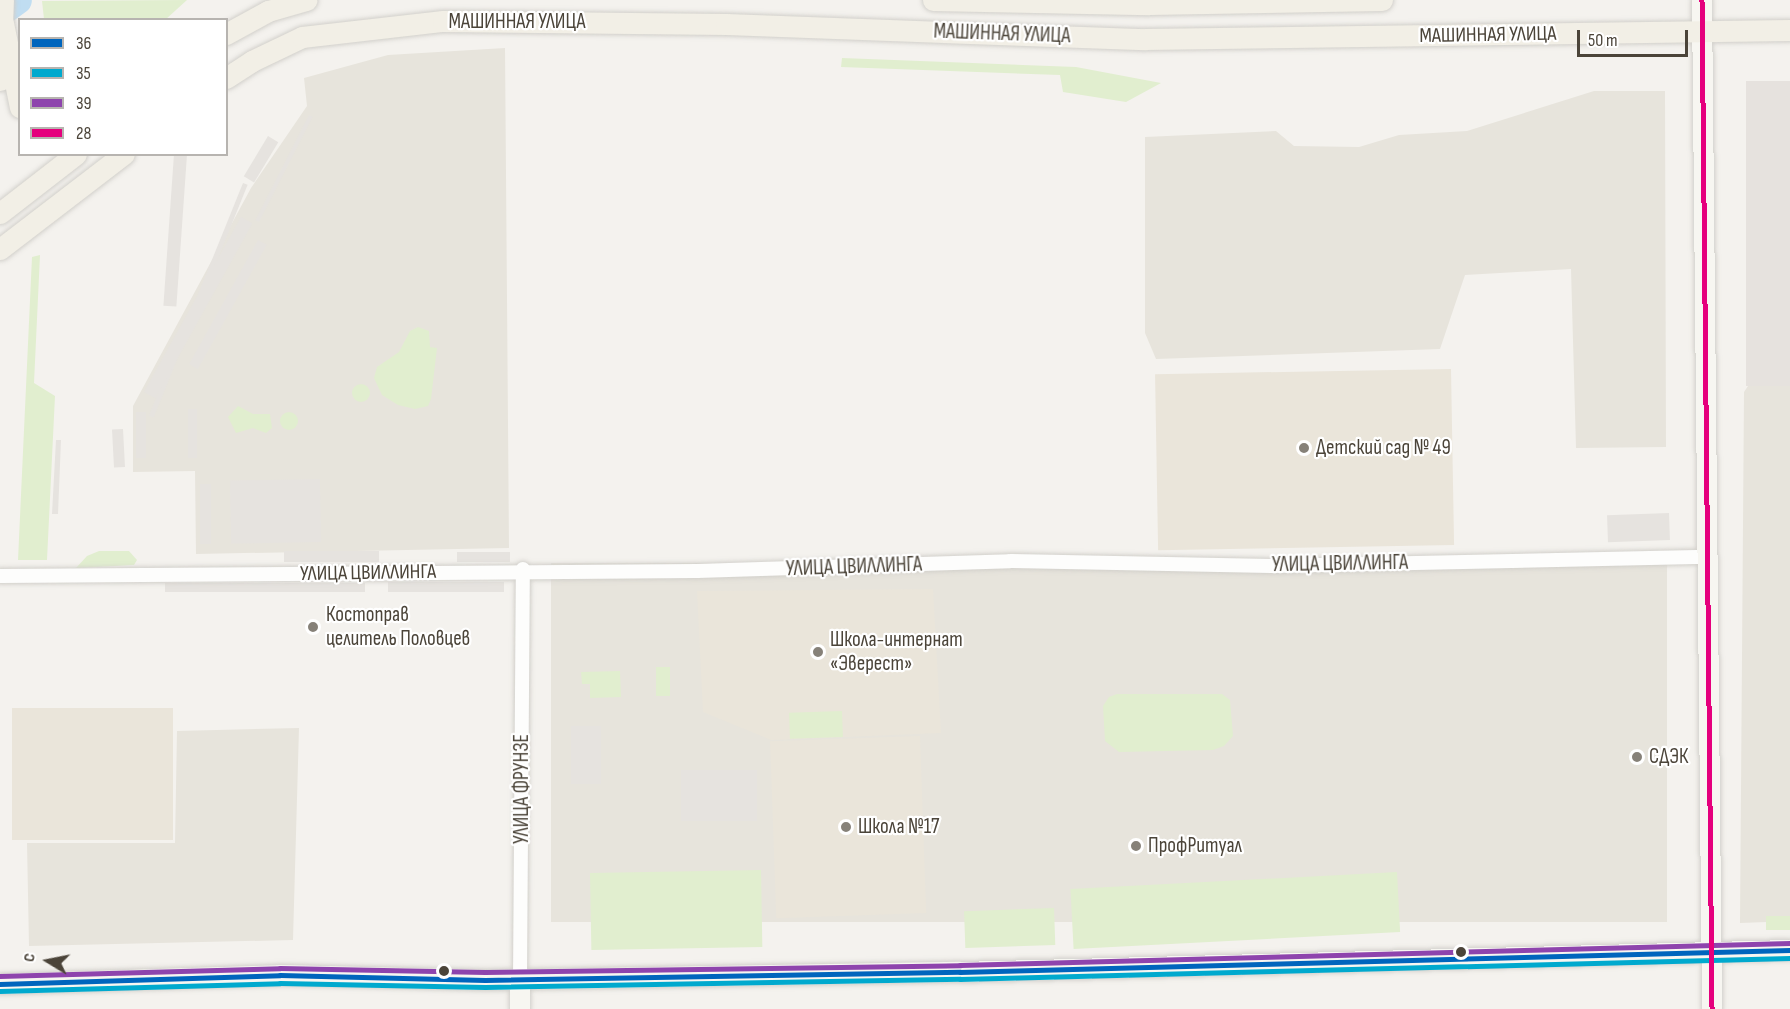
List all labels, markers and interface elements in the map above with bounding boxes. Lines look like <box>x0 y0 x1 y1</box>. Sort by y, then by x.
street label: МАШИННАЯ УЛИЦА <box>449 9 585 35</box>
legend <box>18 18 228 156</box>
scale bar <box>1580 18 1691 56</box>
street label: МАШИННАЯ УЛИЦА <box>933 19 1071 49</box>
street label: МАШИННАЯ УЛИЦА <box>1419 21 1557 49</box>
text: 50 m <box>1588 30 1618 51</box>
text: 36 <box>76 33 91 54</box>
text: 35 <box>76 63 91 84</box>
text: 39 <box>76 93 92 114</box>
text: 28 <box>76 123 91 144</box>
place label: Детский сад № 49 <box>1316 435 1451 461</box>
marker: Детский сад № 49 <box>1297 441 1311 455</box>
street label: УЛИЦА ЦВИЛЛИНГА <box>1272 550 1408 578</box>
street label: УЛИЦА ЦВИЛЛИНГА <box>785 552 923 582</box>
street label: УЛИЦА ЦВИЛЛИНГА <box>300 559 436 587</box>
place label: Костоправ целитель Половцев <box>326 602 470 652</box>
marker: Костоправ целитель Половцев <box>304 618 322 636</box>
place label: Школа-интернат «Эверест» <box>830 627 963 677</box>
marker: Школа-интернат «Эверест» <box>811 645 825 659</box>
street label: УЛИЦА ФРУНЗЕ <box>509 734 535 844</box>
place label: СДЭК <box>1649 744 1688 770</box>
marker: СДЭК <box>1630 750 1644 764</box>
place label: Школа №17 <box>858 814 939 840</box>
marker: Школа №17 <box>839 820 853 834</box>
place label: ПрофРитуал <box>1148 833 1242 859</box>
marker: ПрофРитуал <box>1129 839 1143 853</box>
north arrow <box>18 931 78 991</box>
unlabelled marker <box>1455 946 1467 958</box>
text: С <box>20 952 40 963</box>
unlabelled marker <box>438 965 450 977</box>

